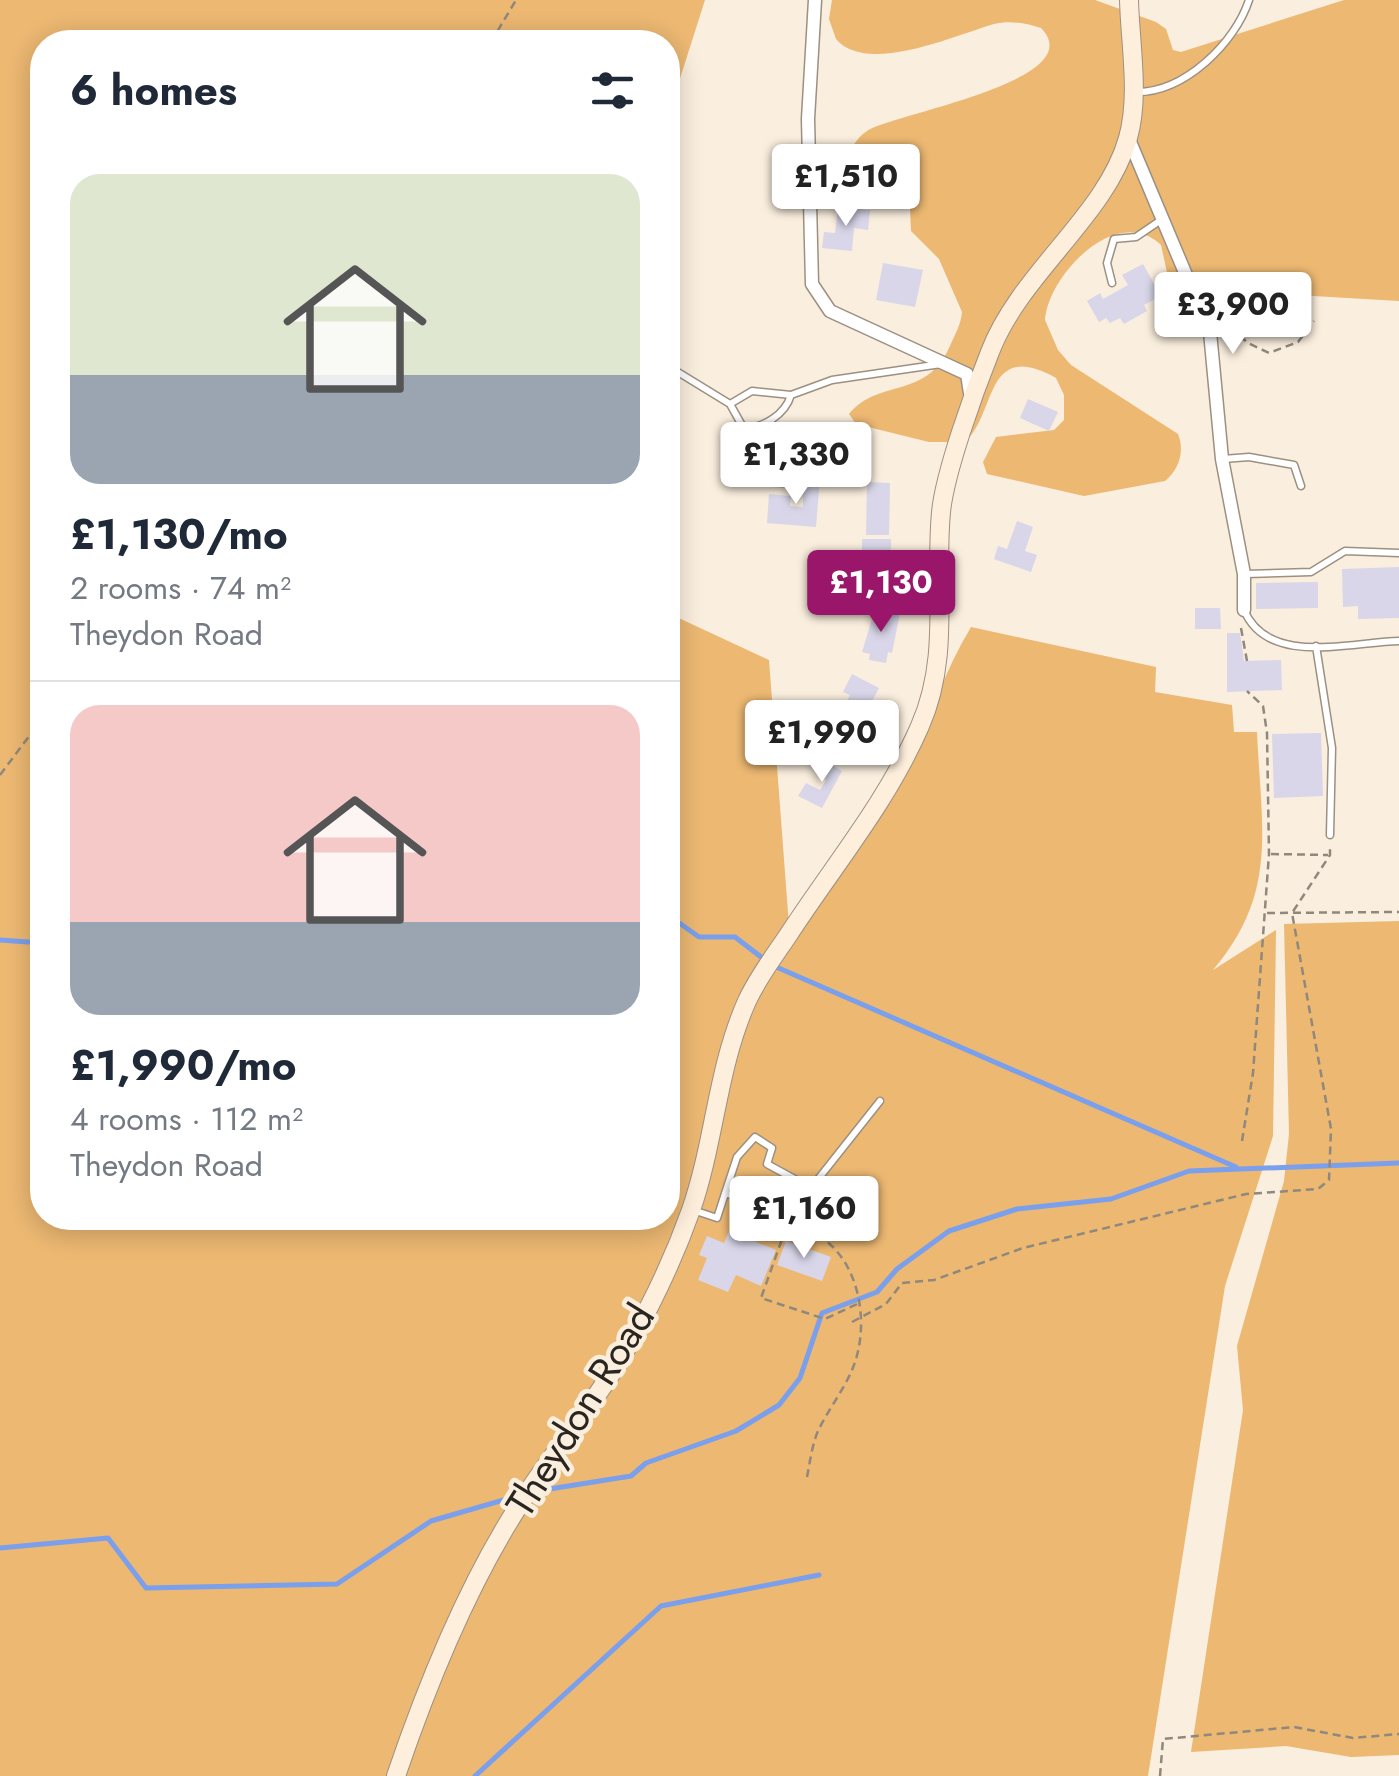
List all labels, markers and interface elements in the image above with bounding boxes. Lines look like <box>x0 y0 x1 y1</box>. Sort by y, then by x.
text: 6 homes <box>70 60 237 121</box>
icon: filters <box>585 63 640 118</box>
pin: £1,510 <box>765 144 927 229</box>
text: £1,510 <box>794 153 898 199</box>
icon: home <box>265 239 445 419</box>
pin: £3,900 <box>1152 272 1314 357</box>
text: £3,900 <box>1176 281 1290 327</box>
pin: £1,330 <box>715 422 877 507</box>
text: £1,330 <box>742 431 850 477</box>
text: £1,130/mo <box>70 504 288 565</box>
pin: £1,130 <box>800 550 962 635</box>
text: £1,130 <box>829 559 933 605</box>
text: 2 rooms · 74 m² <box>70 565 291 611</box>
text: Theydon Road <box>70 611 263 657</box>
pin: £1,990 <box>741 700 903 785</box>
text: £1,990 <box>767 709 877 755</box>
icon: home <box>265 770 445 950</box>
text: £1,990/mo <box>70 1035 296 1096</box>
text: 4 rooms · 112 m² <box>70 1096 303 1142</box>
text: Theydon Road <box>70 1142 263 1188</box>
pin: £1,160 <box>723 1176 885 1261</box>
text: £1,160 <box>751 1185 857 1231</box>
street label: Theydon Road <box>492 1292 668 1528</box>

